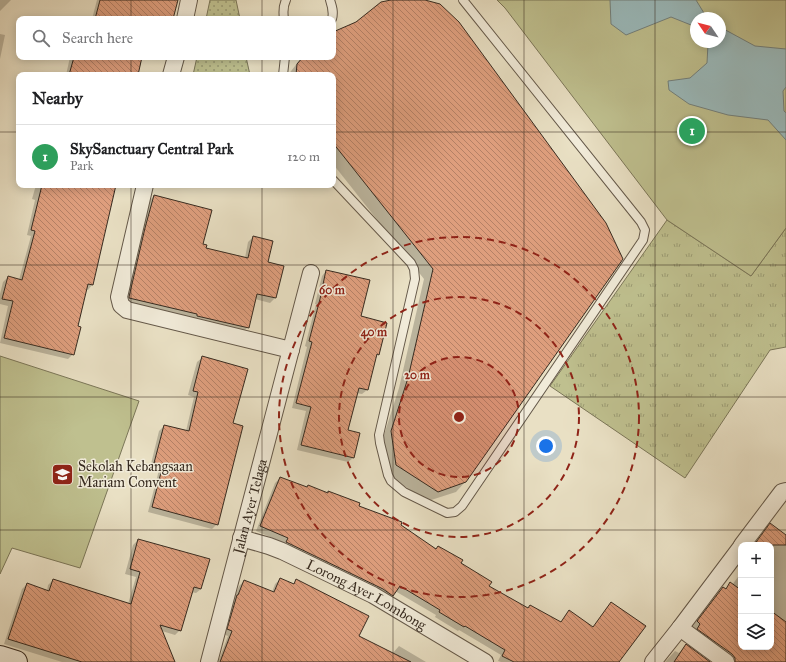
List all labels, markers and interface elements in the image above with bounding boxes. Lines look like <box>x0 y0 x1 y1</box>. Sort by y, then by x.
north arrow <box>690 12 726 48</box>
search box <box>16 16 336 60</box>
icon: search <box>30 27 52 49</box>
text: Search here <box>62 29 133 47</box>
text: Nearby <box>32 88 83 109</box>
pin: 1 <box>679 116 705 146</box>
text: SkySanctuary Central Park <box>70 140 234 158</box>
text: 1 <box>42 149 48 165</box>
text: 120 m <box>287 149 320 165</box>
text: Park <box>70 158 94 174</box>
text: 60 m <box>319 283 346 297</box>
text: 40 m <box>361 325 388 340</box>
text: 20 m <box>404 368 431 382</box>
centre of rings <box>452 410 466 424</box>
your location <box>536 436 556 456</box>
street label: Jalan Ayer Telaga <box>229 457 270 558</box>
place label: Sekolah Kebangsaan Mariam Convent <box>78 458 193 491</box>
school or university icon: Sekolah Kebangsaan Mariam Convent <box>50 461 76 487</box>
map controls <box>738 542 774 650</box>
button: + <box>738 542 774 578</box>
street label: Lorong Ayer Lombong <box>304 556 430 634</box>
button: − <box>738 578 774 614</box>
button: layers <box>738 614 774 650</box>

